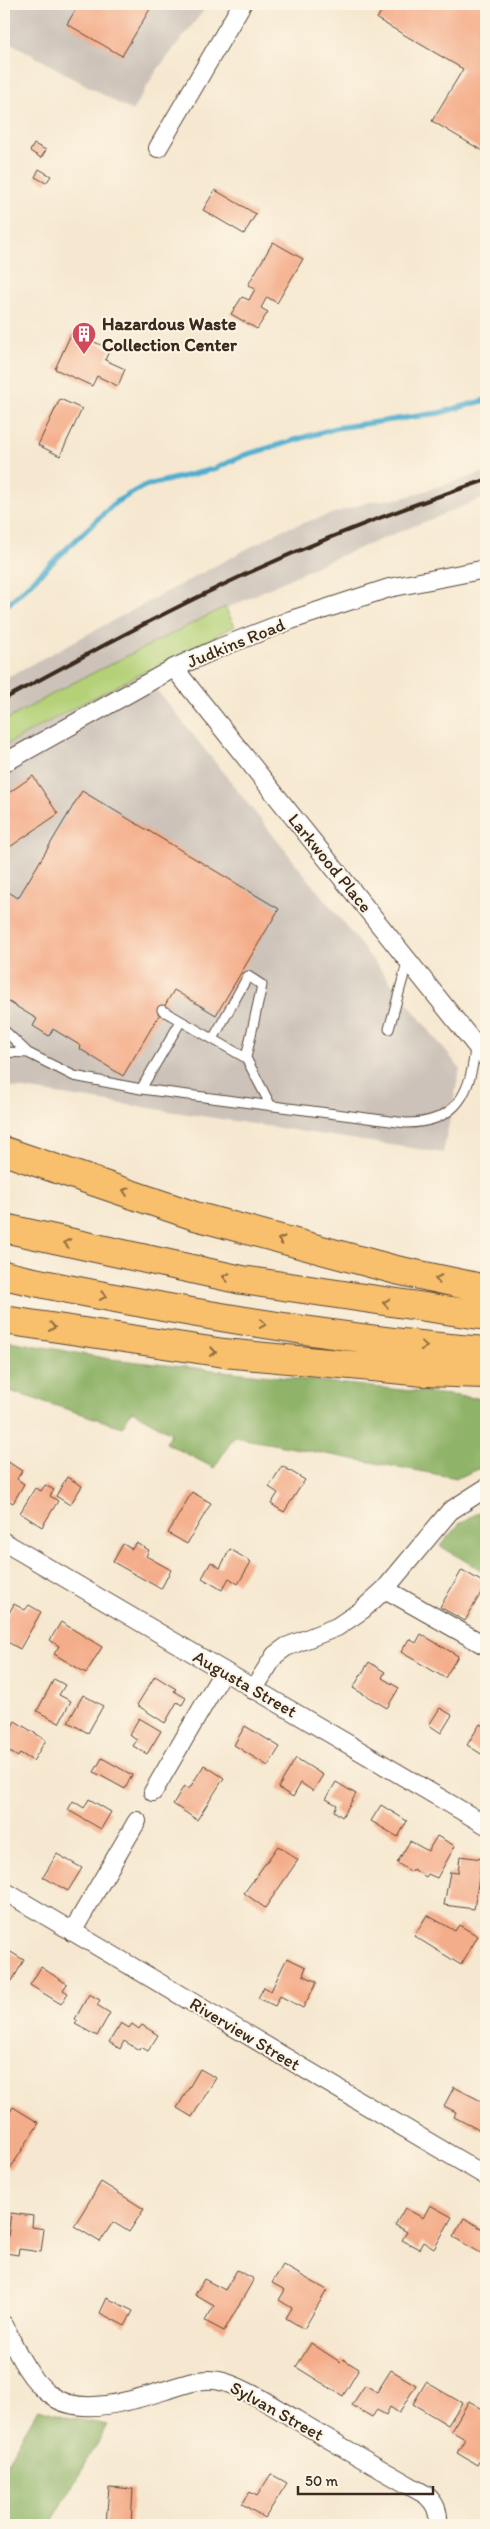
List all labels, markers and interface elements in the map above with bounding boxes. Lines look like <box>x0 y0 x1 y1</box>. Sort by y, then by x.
place label: Hazardous Waste Collection Center <box>102 313 238 356</box>
building icon: Hazardous Waste Collection Center <box>71 321 97 355</box>
street label: Judkins Road <box>184 613 288 673</box>
street label: Larkwood Place <box>283 809 377 917</box>
one-way arrow <box>122 1187 131 1197</box>
one-way arrow <box>277 1235 286 1245</box>
one-way arrow <box>62 1238 71 1249</box>
one-way arrow <box>221 1272 230 1283</box>
one-way arrow <box>434 1274 443 1285</box>
one-way arrow <box>98 1290 107 1300</box>
one-way arrow <box>382 1298 390 1308</box>
one-way arrow <box>258 1318 267 1328</box>
one-way arrow <box>48 1321 56 1332</box>
one-way arrow <box>420 1340 428 1351</box>
one-way arrow <box>208 1346 217 1356</box>
street label: Augusta Street <box>189 1645 301 1723</box>
street label: Riverview Street <box>186 1992 304 2076</box>
street label: Sylvan Street <box>226 2376 328 2446</box>
scale bar <box>298 2464 432 2496</box>
text: 50 m <box>305 2472 338 2490</box>

